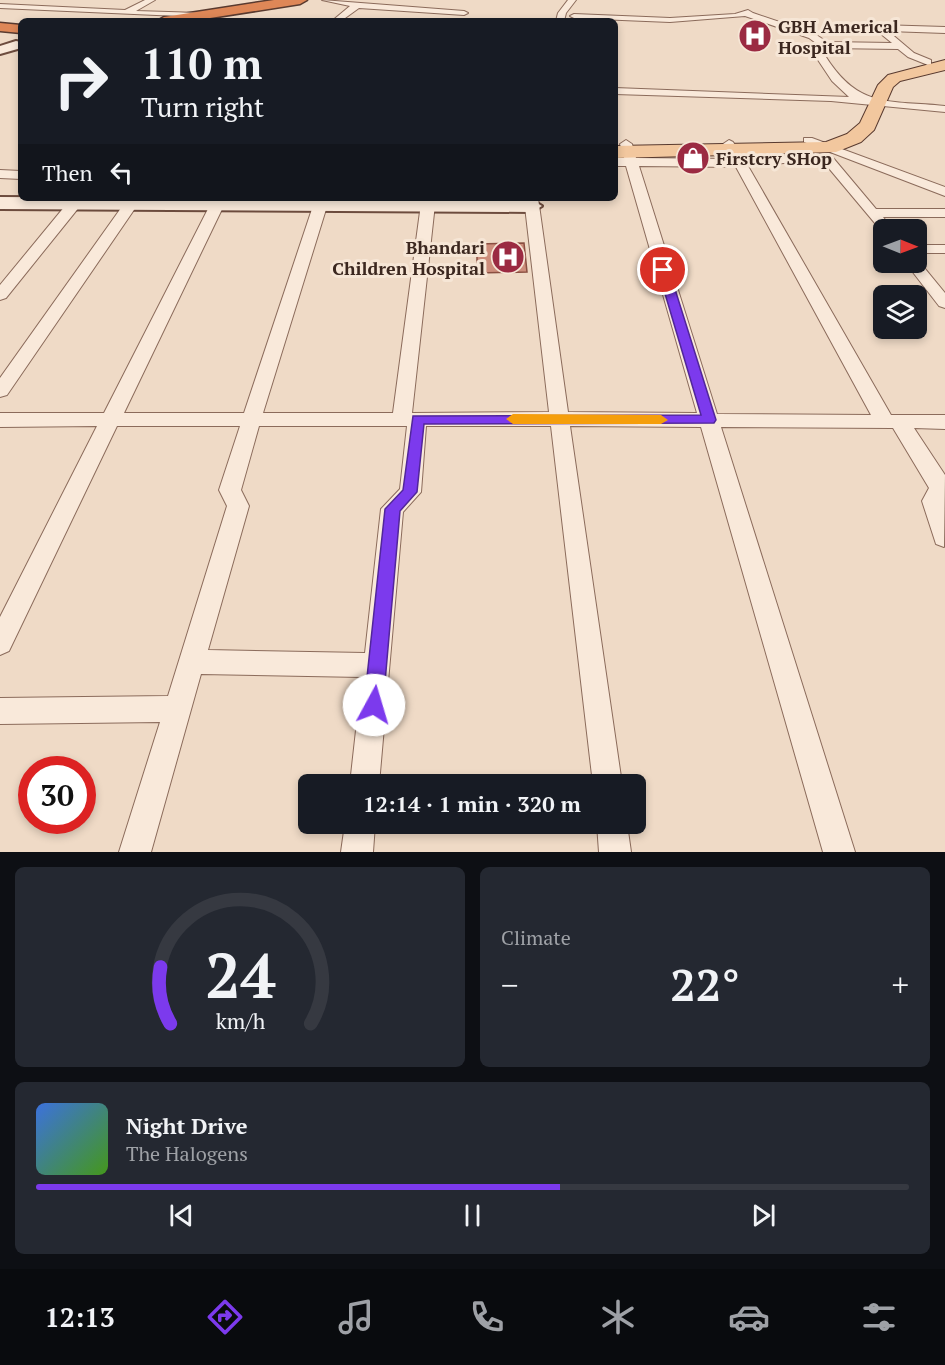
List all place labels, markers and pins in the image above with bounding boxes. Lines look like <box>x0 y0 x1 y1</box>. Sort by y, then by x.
place label: GBH Americal Hospital <box>778 14 899 59</box>
hospital icon: GBH Americal Hospital <box>737 18 773 54</box>
shop icon: Firstcry SHop <box>675 140 711 176</box>
place label: Firstcry SHop <box>716 146 832 170</box>
place label: Bhandari Children Hospital <box>332 235 485 280</box>
hospital icon: Bhandari Children Hospital <box>490 239 526 275</box>
pin <box>637 244 688 295</box>

